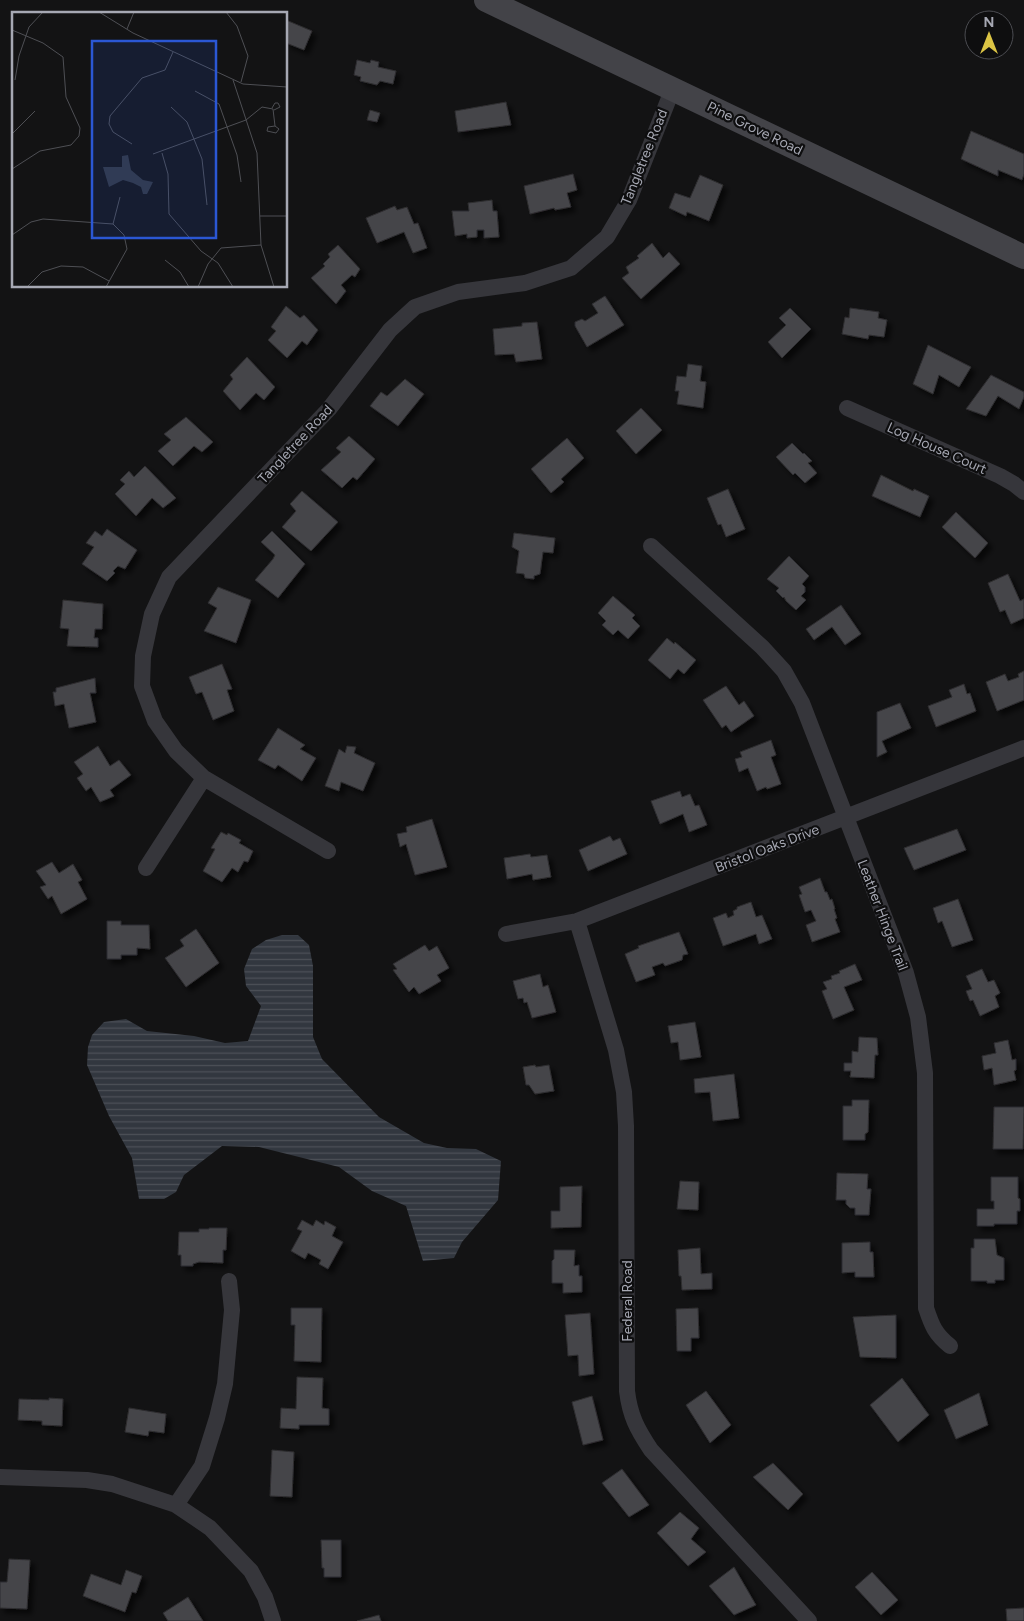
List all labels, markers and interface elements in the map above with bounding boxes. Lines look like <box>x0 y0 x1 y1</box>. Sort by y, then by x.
north arrow <box>964 10 1014 60</box>
inset map <box>12 12 288 288</box>
text: N <box>984 14 994 31</box>
street label: Pine Grove Road <box>704 98 805 159</box>
street label: Tangletree Road <box>618 107 671 208</box>
street label: Tangletree Road <box>254 401 336 487</box>
street label: Log House Court <box>884 419 989 478</box>
street label: Bristol Oaks Drive <box>713 821 822 876</box>
street label: Leather Hinge Trail <box>854 857 911 973</box>
street label: Federal Road <box>619 1260 636 1342</box>

